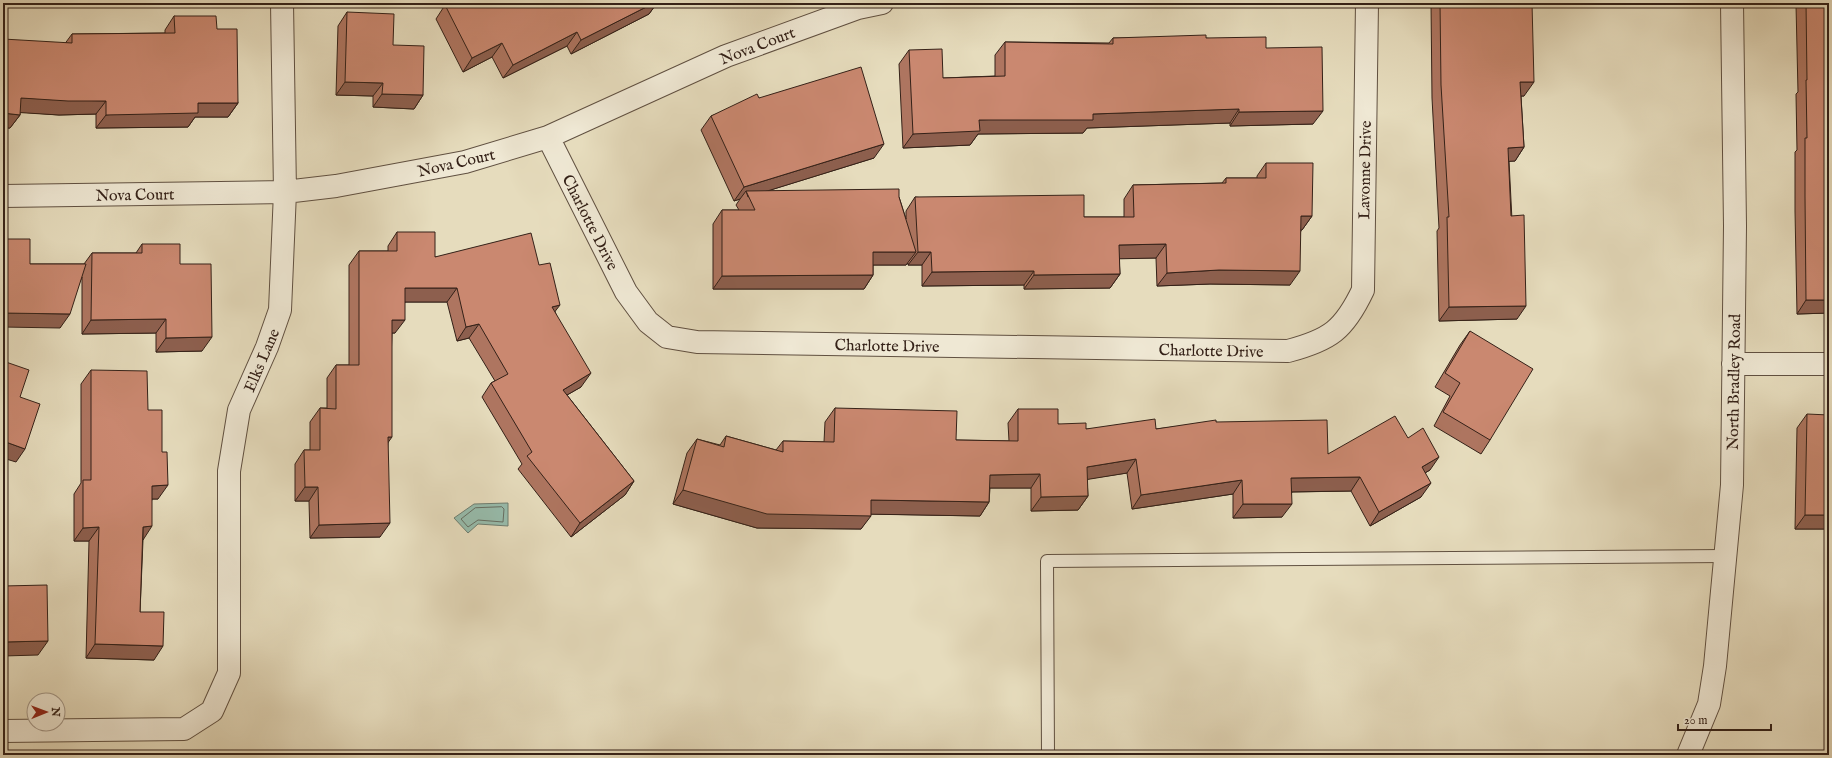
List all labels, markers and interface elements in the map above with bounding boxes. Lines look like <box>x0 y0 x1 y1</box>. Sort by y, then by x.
street label: Nova Court <box>717 23 799 70</box>
street label: Lavonne Drive <box>1355 120 1377 220</box>
street label: Nova Court <box>416 145 498 183</box>
street label: Charlotte Drive <box>557 172 622 274</box>
street label: Nova Court <box>95 185 175 207</box>
street label: North Bradley Road <box>1724 313 1746 450</box>
street label: Elks Lane <box>240 326 285 396</box>
street label: Charlotte Drive <box>834 336 940 358</box>
street label: Charlotte Drive <box>1158 341 1264 363</box>
north arrow <box>26 692 66 732</box>
text: N <box>48 706 62 717</box>
scale bar <box>1678 706 1771 732</box>
text: 20 m <box>1684 713 1707 728</box>

